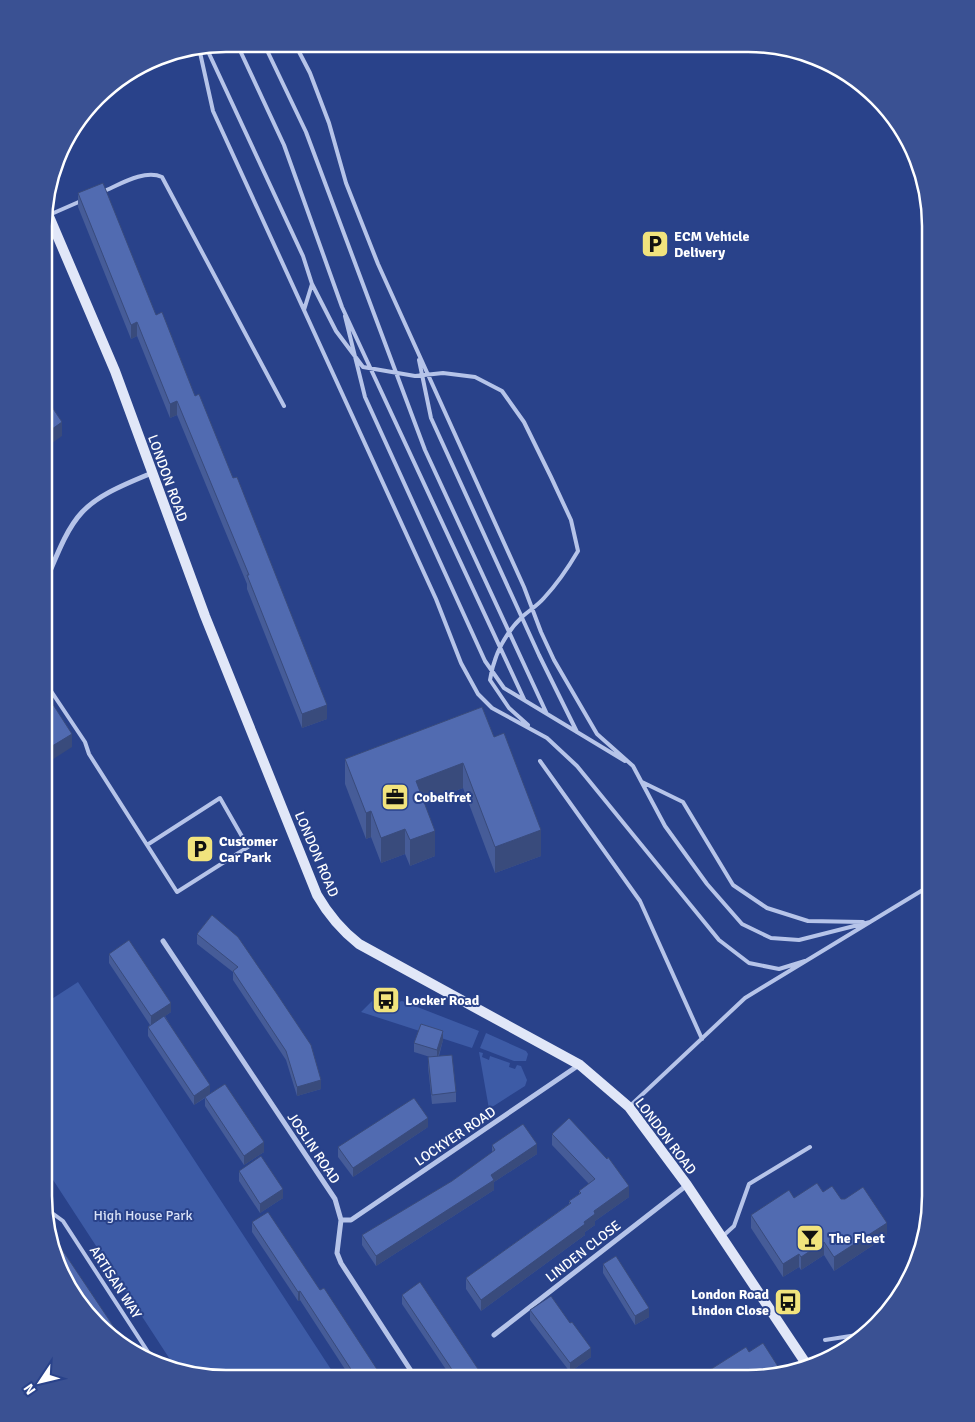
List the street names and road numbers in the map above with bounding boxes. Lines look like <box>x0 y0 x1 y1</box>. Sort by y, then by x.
street label: LONDON ROAD <box>144 432 191 524</box>
street label: LONDON ROAD <box>291 809 342 900</box>
street label: LONDON ROAD <box>631 1095 700 1178</box>
street label: LOCKYER ROAD <box>411 1103 499 1170</box>
street label: JOSLIN ROAD <box>284 1110 344 1187</box>
street label: LINDEN CLOSE <box>542 1217 624 1286</box>
street label: ARTISAN WAY <box>86 1243 145 1322</box>

